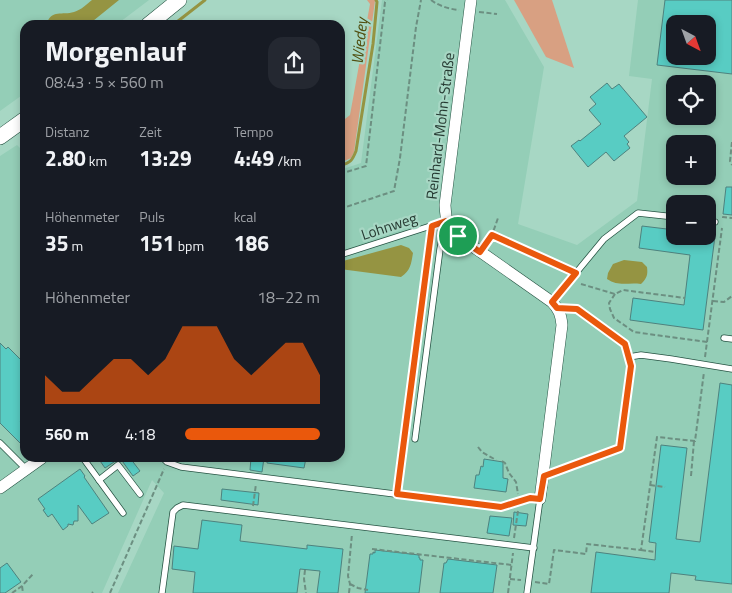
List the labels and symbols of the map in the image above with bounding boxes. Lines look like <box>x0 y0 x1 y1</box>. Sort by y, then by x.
water label: Wiedey <box>345 15 374 65</box>
north arrow <box>666 15 716 65</box>
street label: Reinhard-Mohn-Straße <box>420 51 460 201</box>
street label: Lohnweg <box>358 206 420 246</box>
pin <box>437 215 479 257</box>

